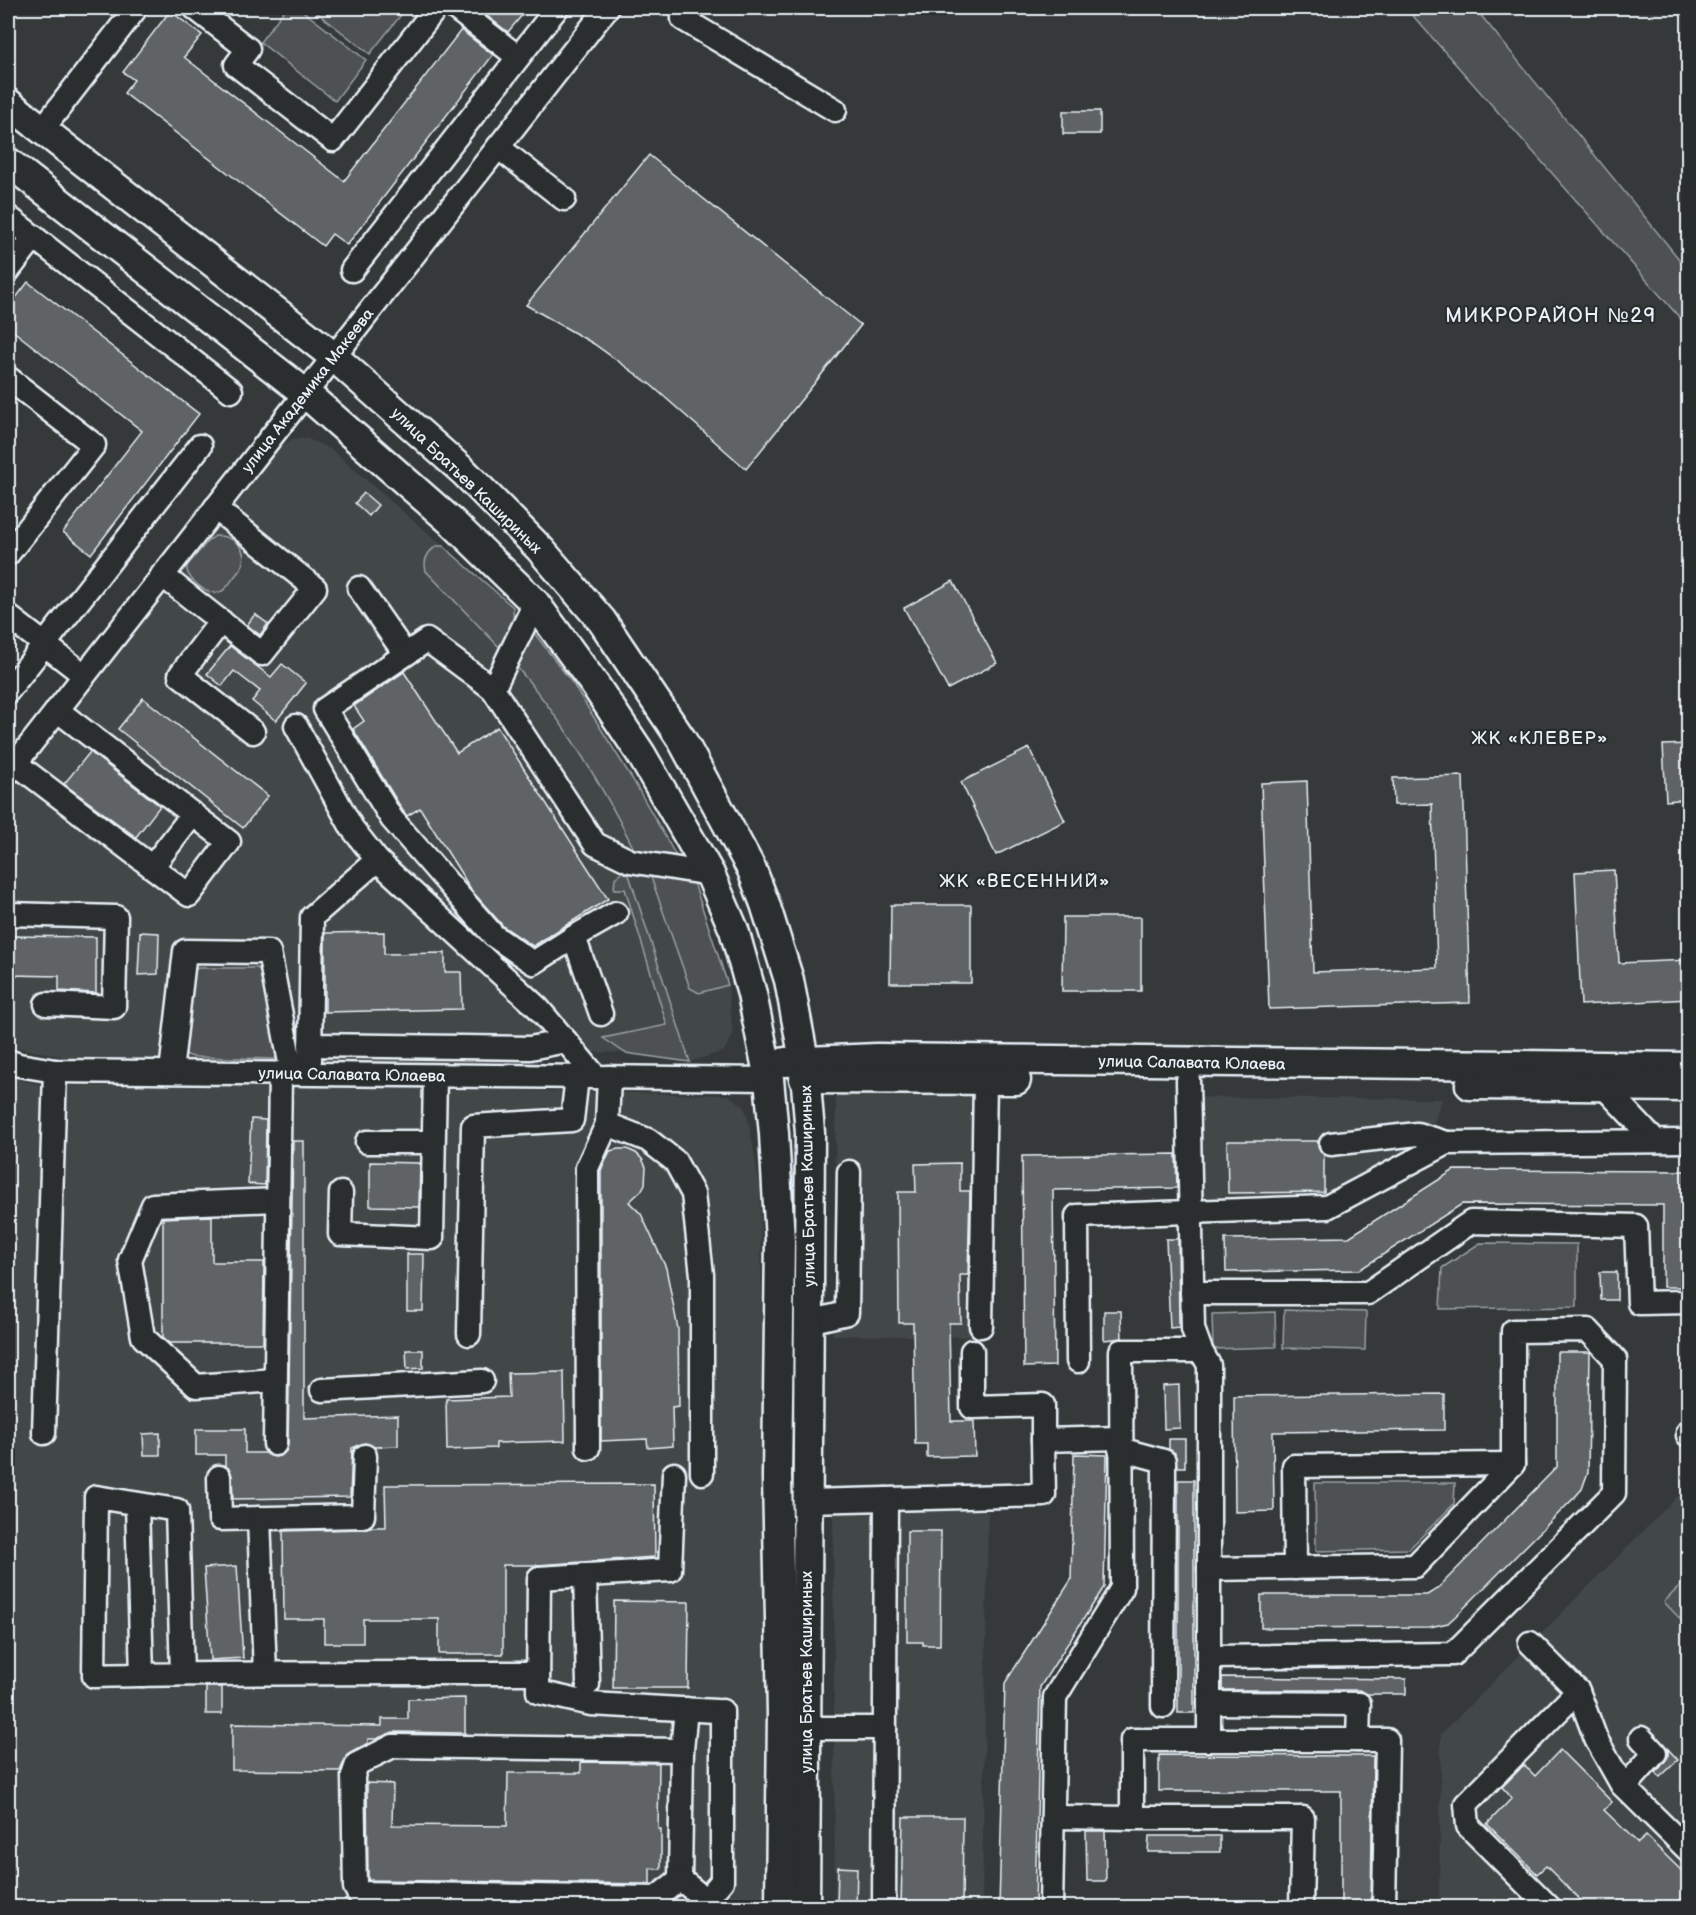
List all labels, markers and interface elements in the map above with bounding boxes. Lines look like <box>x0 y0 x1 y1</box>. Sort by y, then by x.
district label: МИКРОРАЙОН №29 <box>1445 304 1657 328</box>
street label: улица Академика Макеева <box>238 305 379 477</box>
street label: улица Братьев Кашириных <box>387 404 545 558</box>
district label: ЖК «КЛЕВЕР» <box>1471 728 1609 749</box>
district label: ЖК «ВЕСЕННИЙ» <box>939 871 1111 892</box>
street label: улица Салавата Юлаева <box>1098 1052 1286 1075</box>
street label: улица Салавата Юлаева <box>258 1064 446 1087</box>
street label: улица Братьев Кашириных <box>797 1085 820 1287</box>
street label: улица Братьев Кашириных <box>798 1571 817 1773</box>

